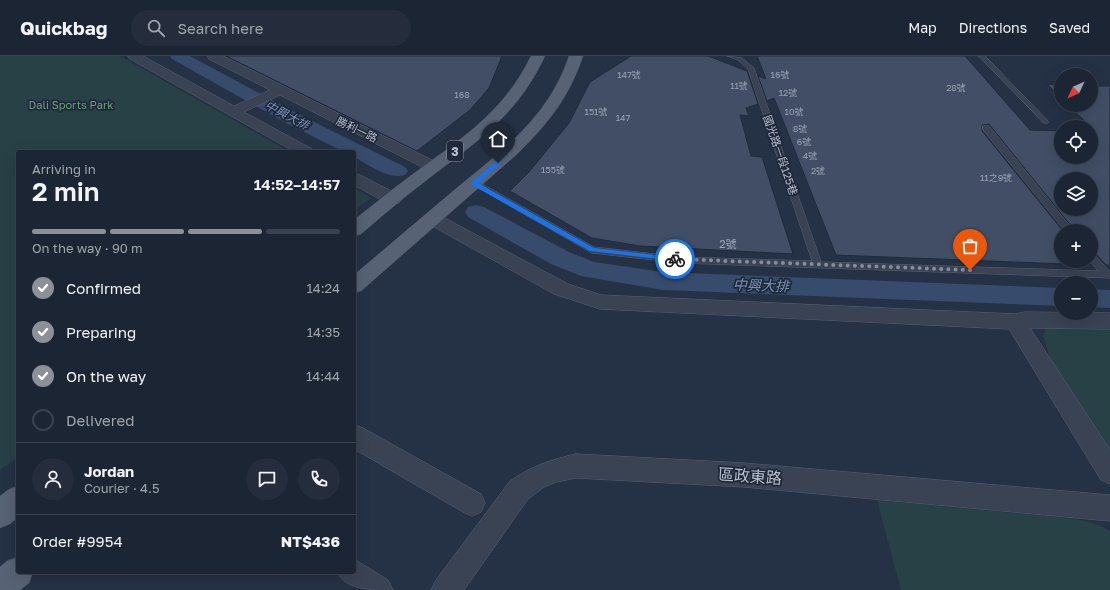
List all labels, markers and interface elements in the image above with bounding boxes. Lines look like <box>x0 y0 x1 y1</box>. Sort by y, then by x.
search box <box>131 10 411 46</box>
text: Quickbag <box>20 16 107 39</box>
icon: search <box>145 17 167 39</box>
text: Search here <box>177 19 263 37</box>
text: Map <box>908 19 937 36</box>
text: Directions <box>959 19 1027 36</box>
text: Saved <box>1049 19 1090 36</box>
north arrow <box>1054 68 1098 112</box>
map controls <box>1054 68 1098 320</box>
house number: 147號 <box>617 69 641 80</box>
house number: 16號 <box>771 69 789 80</box>
house number: 11號 <box>730 80 748 91</box>
house number: 28號 <box>946 82 966 93</box>
house number: 12號 <box>779 87 797 98</box>
house number: 168 <box>454 89 470 100</box>
water label: 中興大排 <box>262 97 313 134</box>
park label: Dali Sports Park <box>29 98 113 111</box>
house number: 151號 <box>585 106 607 117</box>
house number: 10號 <box>785 106 803 117</box>
house number: 147 <box>616 112 631 123</box>
street label: 國光路一段125巷 <box>761 113 801 197</box>
street label: 勝利一路 <box>334 114 380 144</box>
button: locate <box>1054 120 1098 164</box>
pin <box>481 122 515 163</box>
house number: 8號 <box>793 123 807 134</box>
icon: home <box>487 128 509 150</box>
house number: 6號 <box>797 136 811 147</box>
road number: 3 <box>447 141 463 161</box>
house number: 4號 <box>803 150 817 161</box>
text: Arriving in <box>32 161 96 177</box>
house number: 155號 <box>541 164 565 175</box>
house number: 2號 <box>811 165 825 176</box>
house number: 11之9號 <box>980 172 1012 183</box>
button: layers <box>1054 172 1098 216</box>
text: 14:52–14:57 <box>254 175 340 193</box>
text: 2 min <box>32 176 100 207</box>
button: + <box>1054 224 1098 268</box>
pin <box>953 229 987 270</box>
icon: bag <box>959 235 981 257</box>
house number: 2號 <box>719 237 737 250</box>
courier <box>655 239 695 279</box>
text: On the way · 90 m <box>32 240 143 256</box>
icon: bike <box>664 248 686 270</box>
water label: 中興大排 <box>733 276 791 295</box>
button: − <box>1054 276 1098 320</box>
icon: check <box>32 277 54 299</box>
text: Confirmed <box>66 279 141 297</box>
text: 14:24 <box>306 280 340 296</box>
icon: check <box>32 321 54 343</box>
text: Preparing <box>66 323 136 341</box>
text: 14:35 <box>307 324 340 340</box>
icon: check <box>32 365 54 387</box>
text: On the way <box>66 367 146 385</box>
text: 14:44 <box>306 368 340 384</box>
text: Delivered <box>66 411 134 429</box>
button: person <box>32 458 74 500</box>
button: chat <box>246 458 288 500</box>
button: phone <box>298 458 340 500</box>
text: Jordan <box>84 462 134 480</box>
street label: 區政東路 <box>717 464 783 488</box>
text: Courier · 4.5 <box>84 480 159 496</box>
text: Order #9954 <box>32 532 123 550</box>
text: NT$436 <box>281 532 340 550</box>

